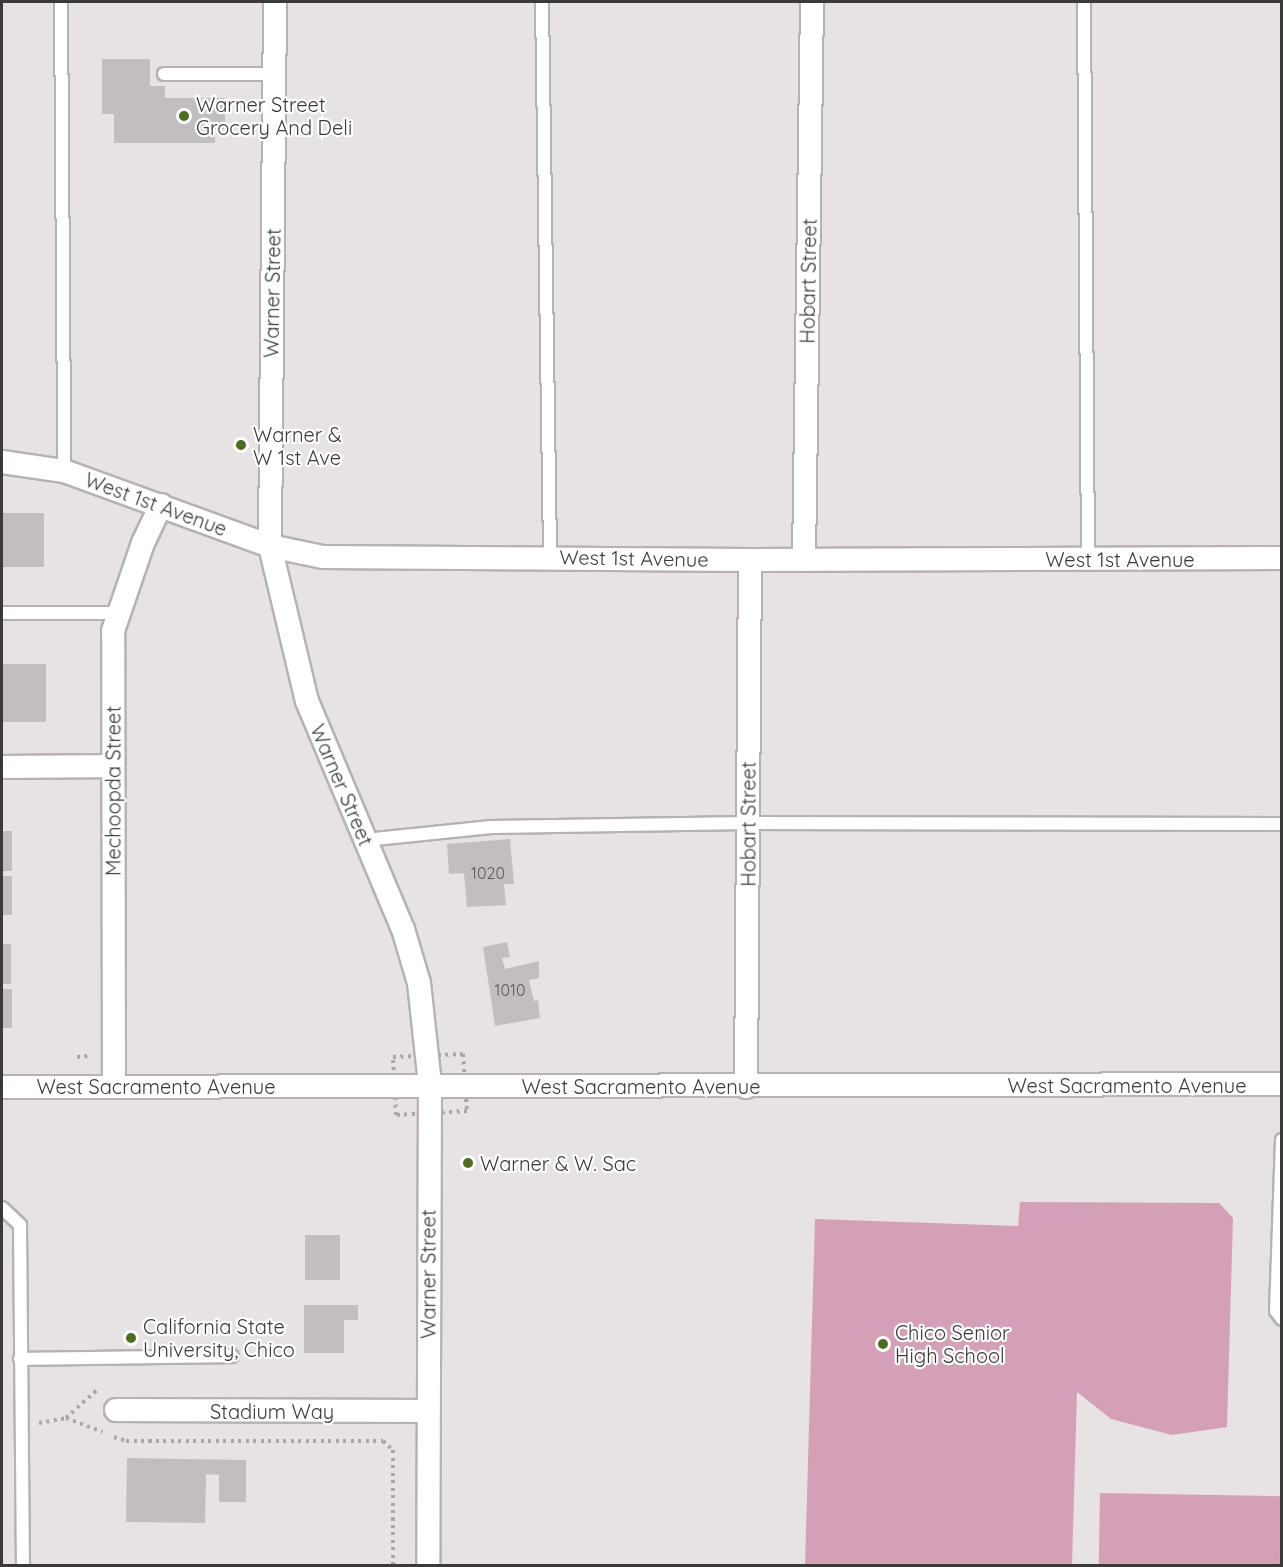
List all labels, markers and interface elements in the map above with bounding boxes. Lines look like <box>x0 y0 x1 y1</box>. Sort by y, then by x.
place label: Warner Street Grocery And Deli <box>196 92 352 139</box>
marker: Warner Street Grocery And Deli <box>177 109 191 123</box>
street label: Hobart Street <box>795 218 821 344</box>
street label: Warner Street <box>259 228 285 358</box>
place label: Warner & W 1st Ave <box>253 422 342 469</box>
marker: Warner & W 1st Ave <box>234 438 248 452</box>
street label: West 1st Avenue <box>82 467 230 541</box>
street label: West 1st Avenue <box>559 545 709 571</box>
street label: West 1st Avenue <box>1045 547 1195 571</box>
street label: Mechoopda Street <box>101 706 125 876</box>
street label: Warner Street <box>306 721 378 849</box>
street label: Hobart Street <box>736 761 760 887</box>
house number: 1020 <box>471 863 505 883</box>
house number: 1010 <box>495 980 525 1000</box>
street label: West Sacramento Avenue <box>1008 1073 1246 1097</box>
street label: West Sacramento Avenue <box>37 1074 275 1098</box>
street label: West Sacramento Avenue <box>522 1074 760 1098</box>
place label: Warner & W. Sac <box>480 1151 636 1175</box>
marker: Warner & W. Sac <box>461 1156 475 1170</box>
street label: Warner Street <box>416 1209 440 1339</box>
place label: California State University, Chico <box>143 1314 295 1361</box>
place label: Chico Senior High School <box>895 1320 1010 1367</box>
marker: California State University, Chico <box>124 1331 138 1345</box>
marker: Chico Senior High School <box>876 1337 890 1351</box>
street label: Stadium Way <box>210 1399 334 1423</box>

